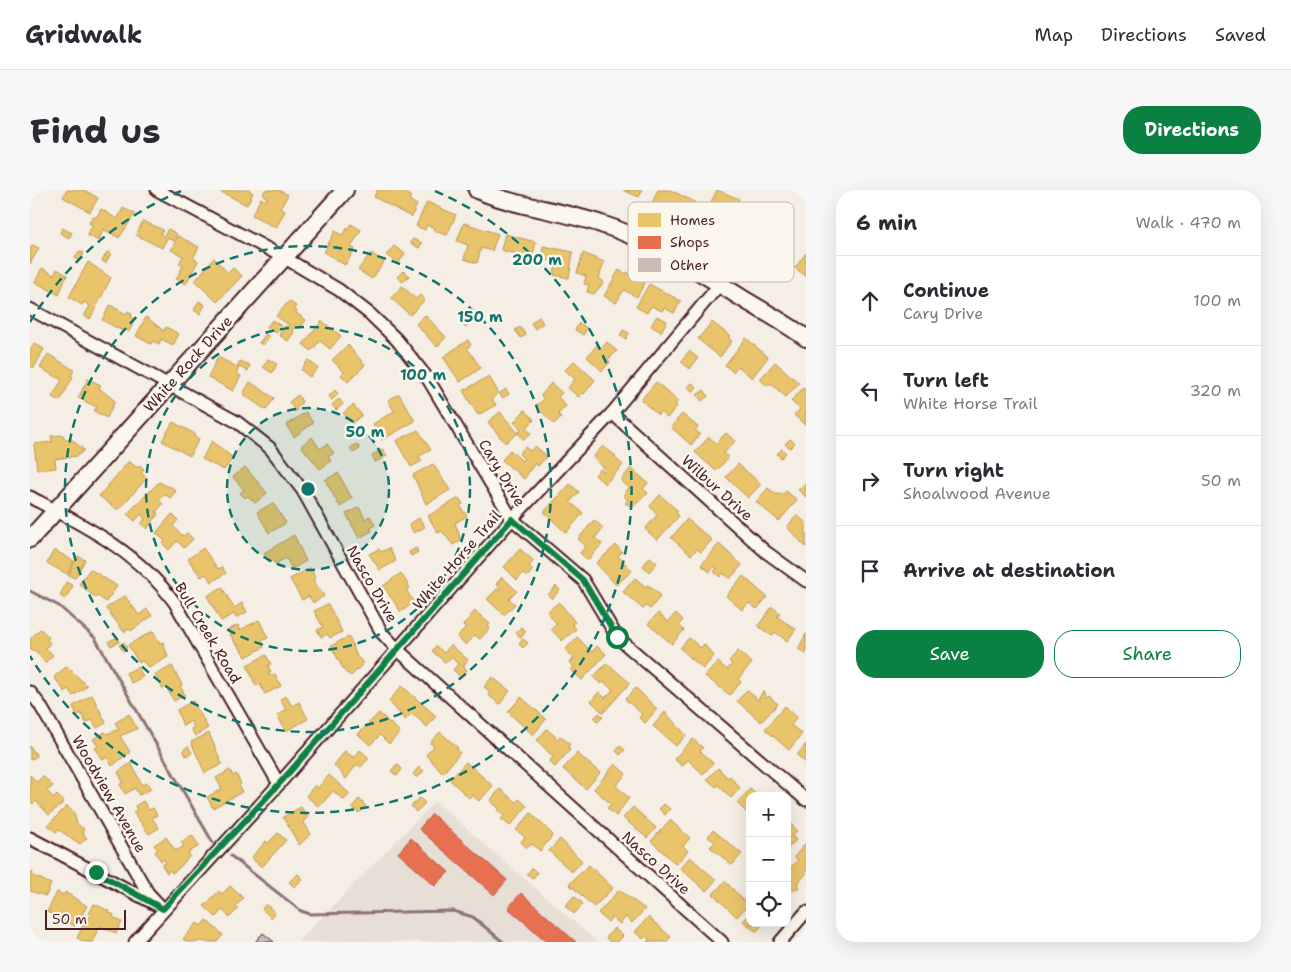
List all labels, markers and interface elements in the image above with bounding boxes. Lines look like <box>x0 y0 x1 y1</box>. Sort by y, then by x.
text: Gridwalk <box>25 19 142 51</box>
text: Map <box>1035 23 1073 47</box>
text: Directions <box>1101 23 1187 47</box>
text: Saved <box>1215 23 1266 47</box>
button: Directions <box>1123 106 1261 154</box>
text: Find us <box>30 107 161 154</box>
legend <box>628 202 794 282</box>
text: 6 min <box>856 209 917 237</box>
text: Homes <box>670 211 715 229</box>
text: Walk · 470 m <box>1136 212 1241 233</box>
text: Shops <box>670 233 709 251</box>
text: 200 m <box>512 250 562 270</box>
text: Other <box>670 256 709 274</box>
text: Continue <box>903 278 989 303</box>
icon: ahead <box>856 287 884 315</box>
text: 100 m <box>1193 290 1241 311</box>
text: Cary Drive <box>903 303 983 324</box>
text: 150 m <box>457 307 503 327</box>
street label: White Rock Drive <box>139 311 237 417</box>
text: 100 m <box>400 365 446 385</box>
text: Turn left <box>903 368 989 393</box>
icon: left <box>856 377 884 405</box>
text: 320 m <box>1190 380 1241 401</box>
text: White Horse Trail <box>903 393 1037 414</box>
text: 50 m <box>346 422 385 442</box>
street label: Cary Drive <box>474 436 530 510</box>
street label: Wilbur Drive <box>677 451 757 525</box>
text: Turn right <box>903 458 1004 483</box>
icon: right <box>856 467 884 495</box>
text: 50 m <box>1201 470 1241 491</box>
centre of rings <box>299 480 317 498</box>
text: Shoalwood Avenue <box>903 483 1051 504</box>
street label: White Horse Trail <box>408 505 506 614</box>
street label: Nasco Drive <box>342 542 402 626</box>
icon: arrive <box>856 557 884 585</box>
text: Arrive at destination <box>903 558 1115 583</box>
street label: Bull Creek Road <box>170 579 246 688</box>
route start <box>606 626 629 649</box>
button: Save <box>856 630 1044 678</box>
button: Share <box>1054 630 1241 678</box>
street label: Woodview Avenue <box>67 732 151 856</box>
map controls <box>746 792 791 927</box>
button: + <box>746 792 791 837</box>
street label: Nasco Drive <box>617 827 695 899</box>
button: − <box>746 837 791 882</box>
route end <box>85 861 108 884</box>
button: locate <box>746 882 791 927</box>
scale bar <box>45 907 126 930</box>
text: 50 m <box>52 910 87 928</box>

